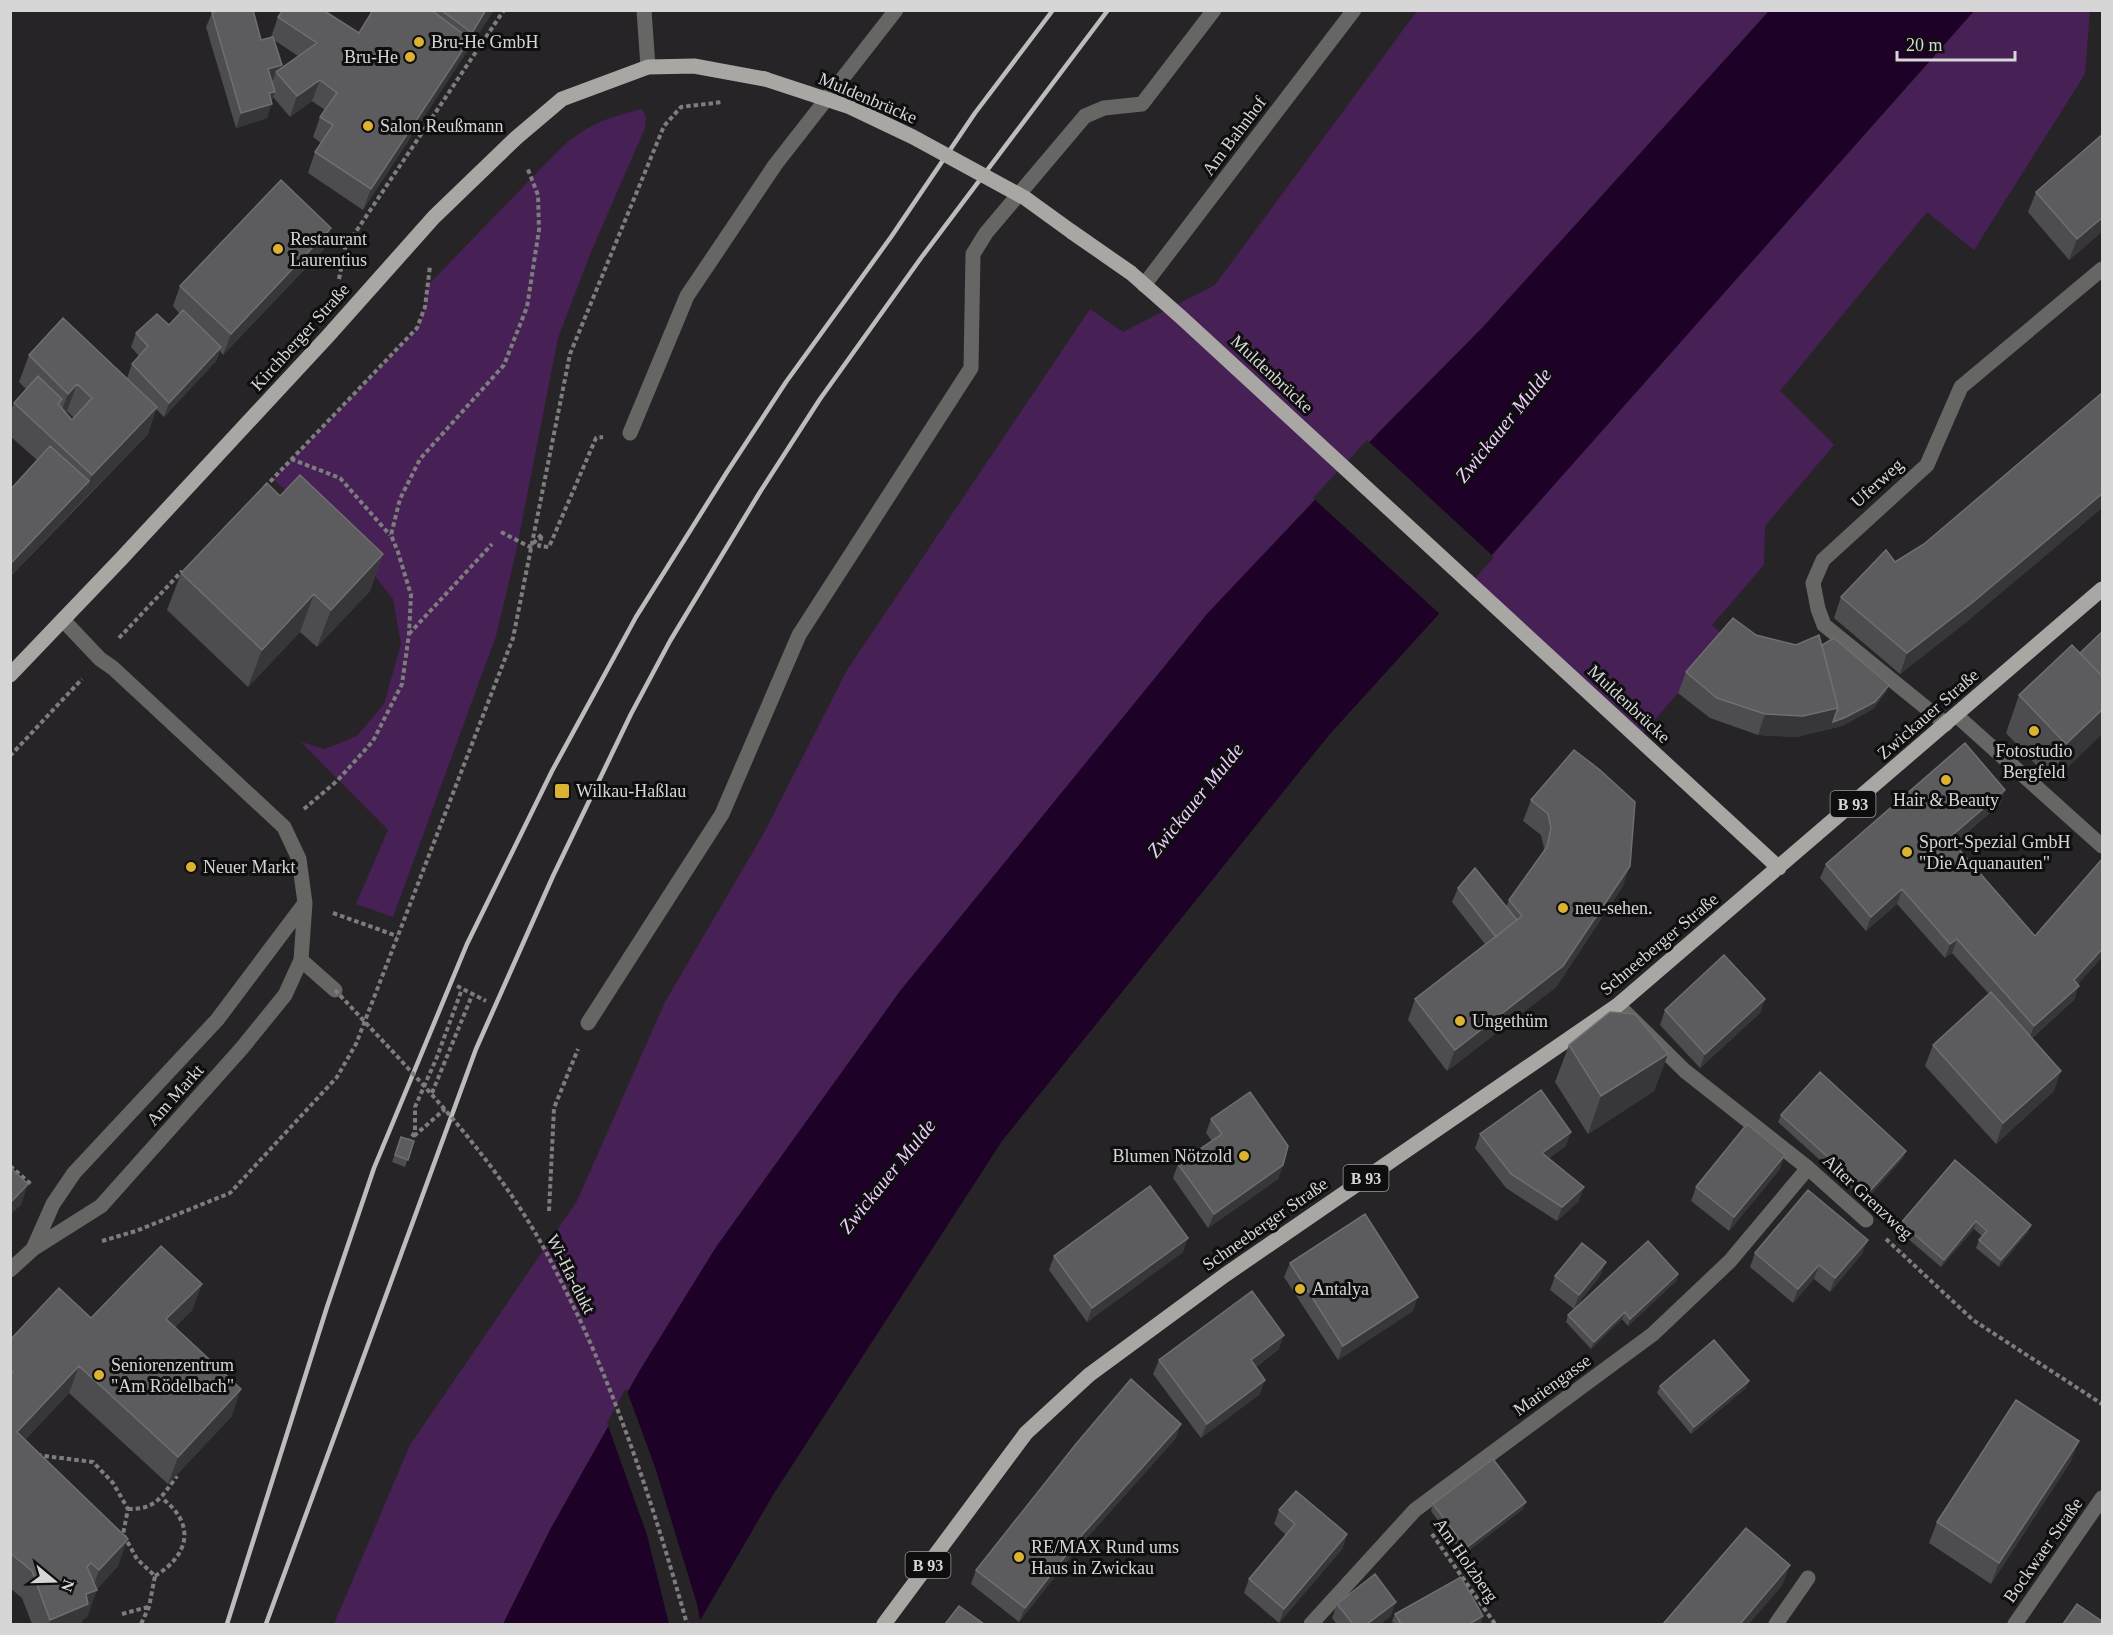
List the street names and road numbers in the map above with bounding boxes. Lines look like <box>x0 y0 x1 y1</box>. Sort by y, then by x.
street label: Muldenbrücke <box>816 68 920 128</box>
street label: Am Bahnhof <box>1198 93 1270 179</box>
street label: Kirchberger Straße <box>247 279 353 395</box>
street label: Muldenbrücke <box>1227 331 1317 417</box>
street label: Uferweg <box>1847 455 1907 511</box>
street label: Muldenbrücke <box>1584 661 1674 747</box>
street label: Zwickauer Straße <box>1873 665 1983 763</box>
road number: B 93 <box>1830 791 1876 817</box>
street label: Schneeberger Straße <box>1596 889 1722 999</box>
street label: Am Markt <box>142 1060 208 1130</box>
street label: Alter Grenzweg <box>1819 1150 1917 1244</box>
road number: B 93 <box>1344 1165 1388 1191</box>
street label: Schneeberger Straße <box>1199 1173 1331 1275</box>
street label: Wi-Ha-dukt <box>543 1231 599 1317</box>
street label: Mariengasse <box>1509 1350 1595 1420</box>
street label: Bockwaer Straße <box>1999 1494 2087 1606</box>
street label: Am Holzberg <box>1430 1514 1502 1606</box>
road number: B 93 <box>906 1552 950 1578</box>

